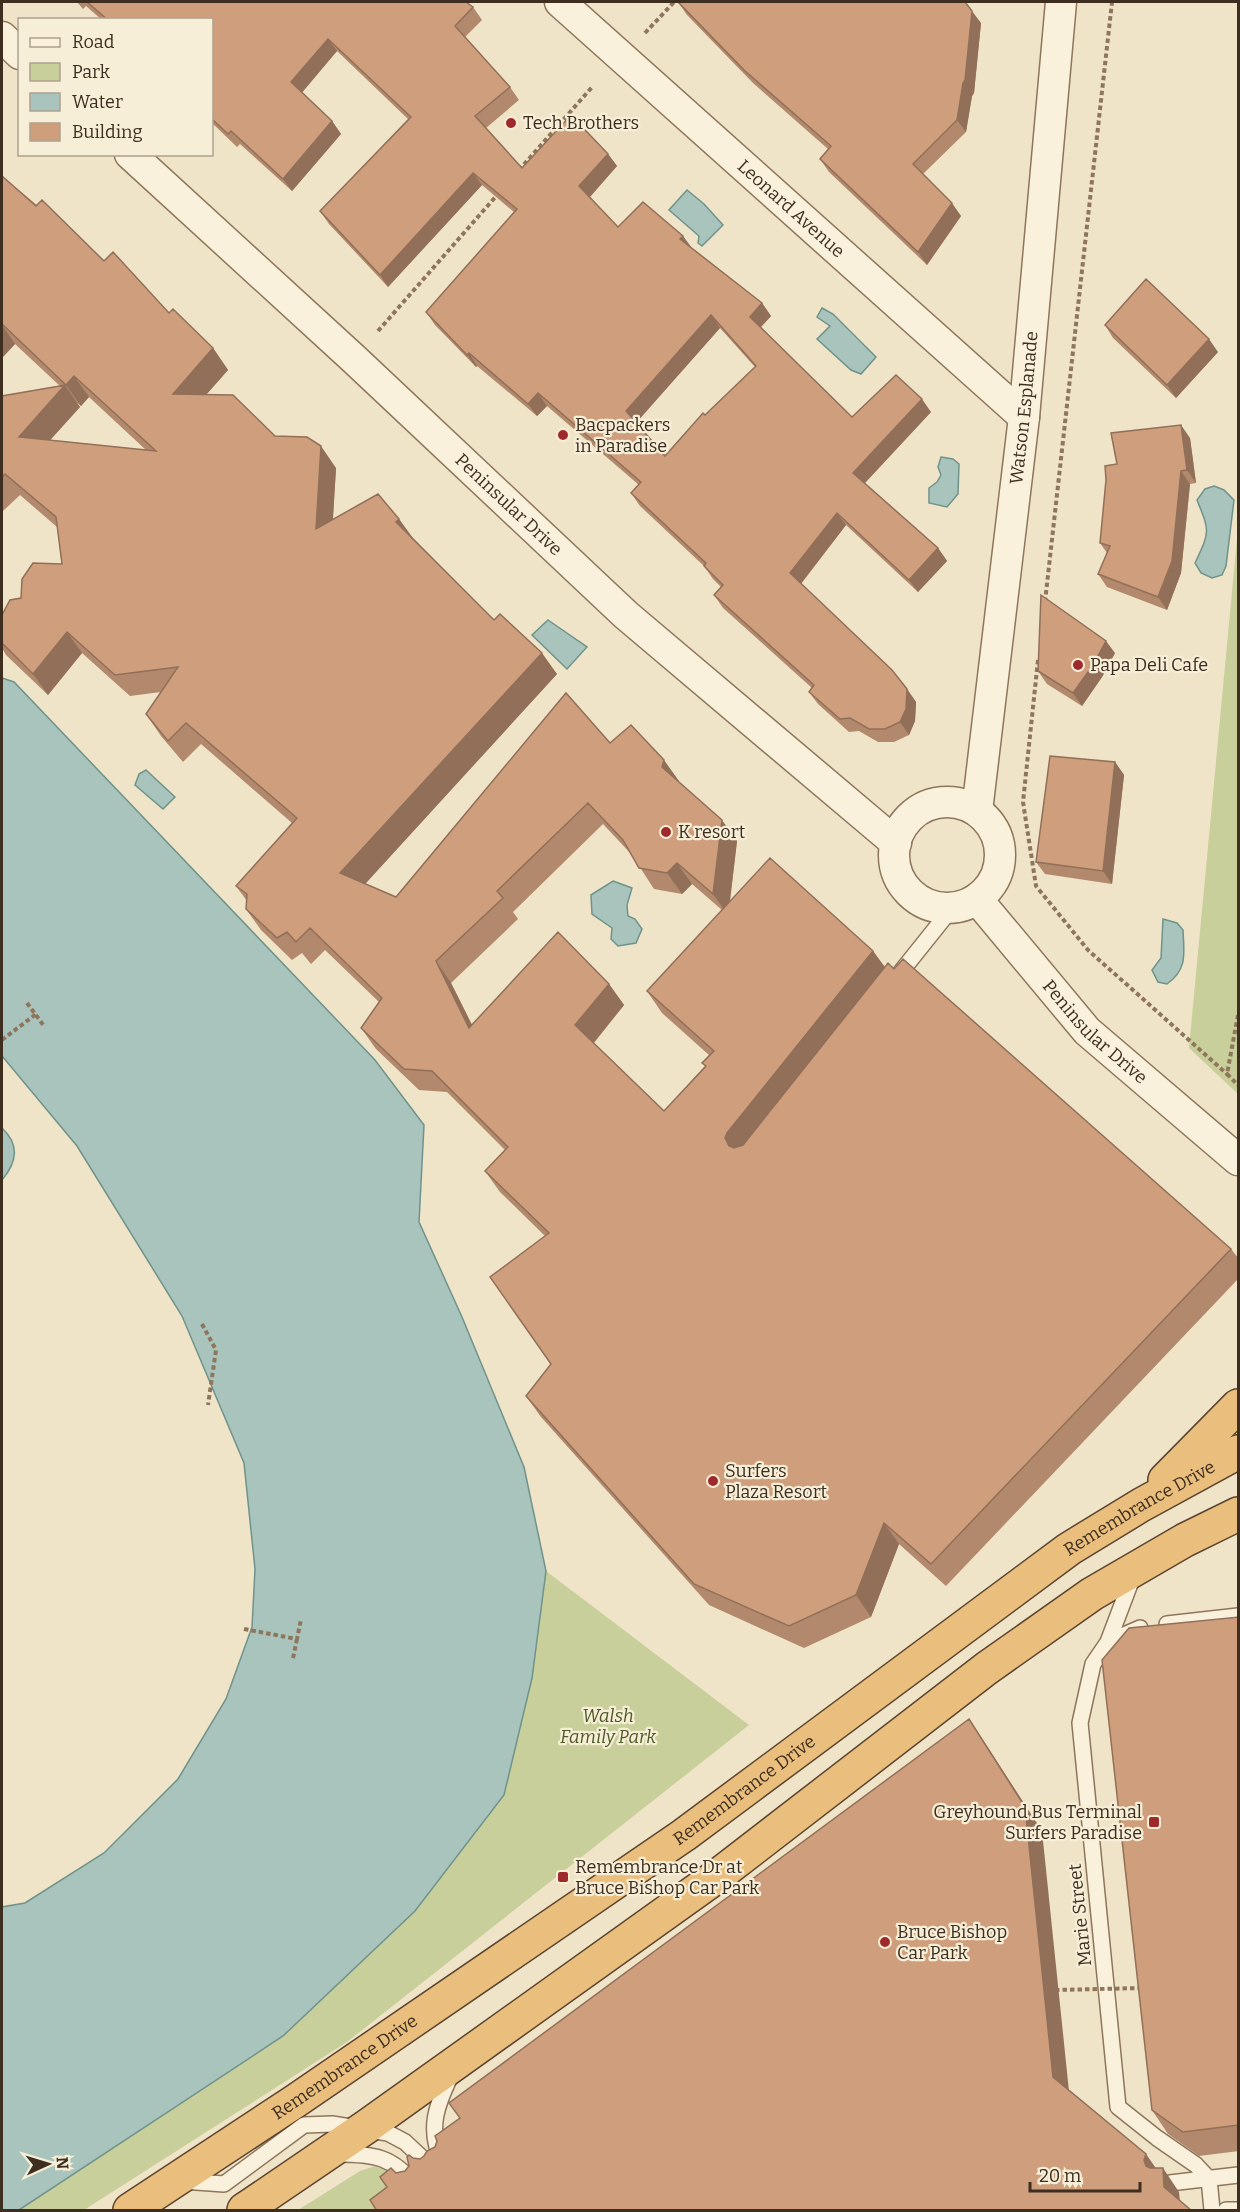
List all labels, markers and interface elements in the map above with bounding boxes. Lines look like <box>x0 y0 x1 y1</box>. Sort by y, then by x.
legend <box>18 18 213 156</box>
text: Road <box>72 31 115 53</box>
text: Park <box>72 61 111 83</box>
text: Water <box>72 91 123 113</box>
place label: Tech Brothers <box>523 112 639 134</box>
marker: Tech Brothers <box>504 116 518 130</box>
text: Building <box>72 121 143 143</box>
street label: Leonard Avenue <box>733 155 849 262</box>
street label: Watson Esplanade <box>1005 330 1043 486</box>
place label: Bacpackers in Paradise <box>575 414 670 457</box>
marker: Bacpackers in Paradise <box>556 428 570 442</box>
street label: Peninsular Drive <box>450 449 567 560</box>
place label: Papa Deli Cafe <box>1090 654 1208 676</box>
marker: Papa Deli Cafe <box>1071 658 1085 672</box>
place label: K resort <box>678 821 746 843</box>
marker: K resort <box>659 825 673 839</box>
street label: Peninsular Drive <box>1038 975 1152 1089</box>
street label: Remembrance Drive <box>1060 1456 1219 1561</box>
place label: Surfers Plaza Resort <box>725 1460 828 1503</box>
marker: Surfers Plaza Resort <box>706 1474 720 1488</box>
park label: Walsh Family Park <box>560 1705 656 1748</box>
street label: Remembrance Drive <box>669 1730 820 1850</box>
place label: Greyhound Bus Terminal Surfers Paradise <box>933 1801 1142 1844</box>
marker: Greyhound Bus Terminal Surfers Paradise <box>1147 1815 1161 1829</box>
place label: Remembrance Dr at Bruce Bishop Car Park <box>575 1856 760 1899</box>
street label: Marie Street <box>1064 1862 1096 1967</box>
marker: Remembrance Dr at Bruce Bishop Car Park <box>556 1870 570 1884</box>
place label: Bruce Bishop Car Park <box>897 1921 1007 1964</box>
marker: Bruce Bishop Car Park <box>878 1935 892 1949</box>
street label: Remembrance Drive <box>268 2010 422 2124</box>
north arrow <box>18 2134 78 2194</box>
scale bar <box>1030 2155 1140 2193</box>
text: N <box>53 2156 72 2170</box>
text: 20 m <box>1039 2165 1081 2187</box>

